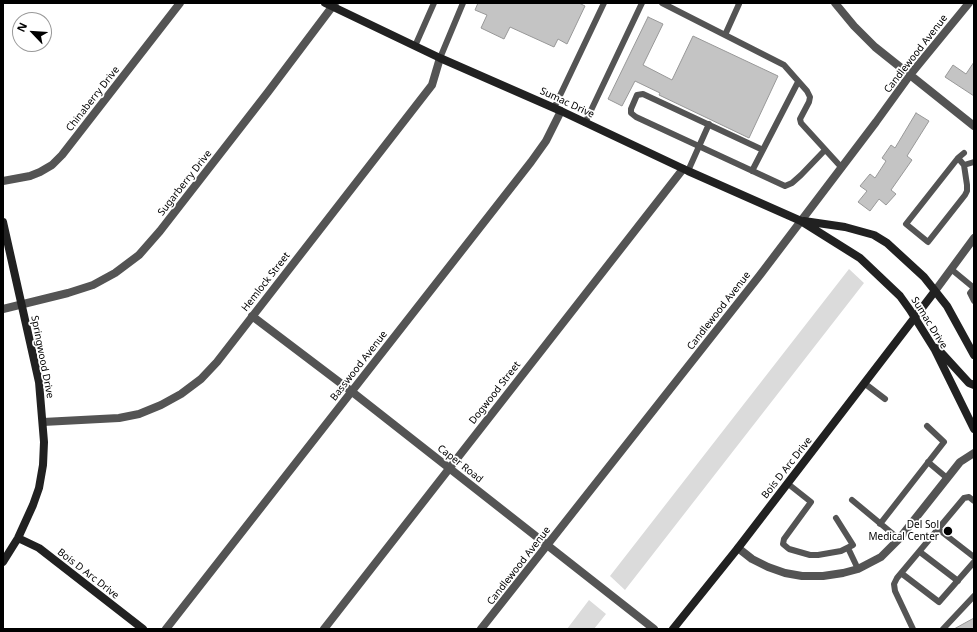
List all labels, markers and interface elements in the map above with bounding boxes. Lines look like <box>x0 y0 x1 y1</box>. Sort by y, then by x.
north arrow <box>12 12 52 52</box>
street label: Candlewood Avenue <box>882 12 950 96</box>
text: N <box>13 20 30 34</box>
street label: Chinaberry Drive <box>64 64 122 134</box>
street label: Sumac Drive <box>538 85 596 121</box>
street label: Sugarberry Drive <box>156 148 214 218</box>
street label: Hemlock Street <box>239 250 293 314</box>
street label: Candlewood Avenue <box>685 269 753 353</box>
street label: Sumac Drive <box>908 295 950 351</box>
street label: Springwood Drive <box>28 315 56 399</box>
street label: Basswood Avenue <box>328 329 390 403</box>
street label: Dogwood Street <box>467 359 523 427</box>
street label: Bois D Arc Drive <box>759 435 815 501</box>
street label: Caper Road <box>435 443 485 485</box>
place label: Del Sol Medical Center <box>868 519 939 542</box>
street label: Candlewood Avenue <box>485 524 553 608</box>
marker: Del Sol Medical Center <box>942 525 954 537</box>
street label: Bois D Arc Drive <box>55 546 121 602</box>

